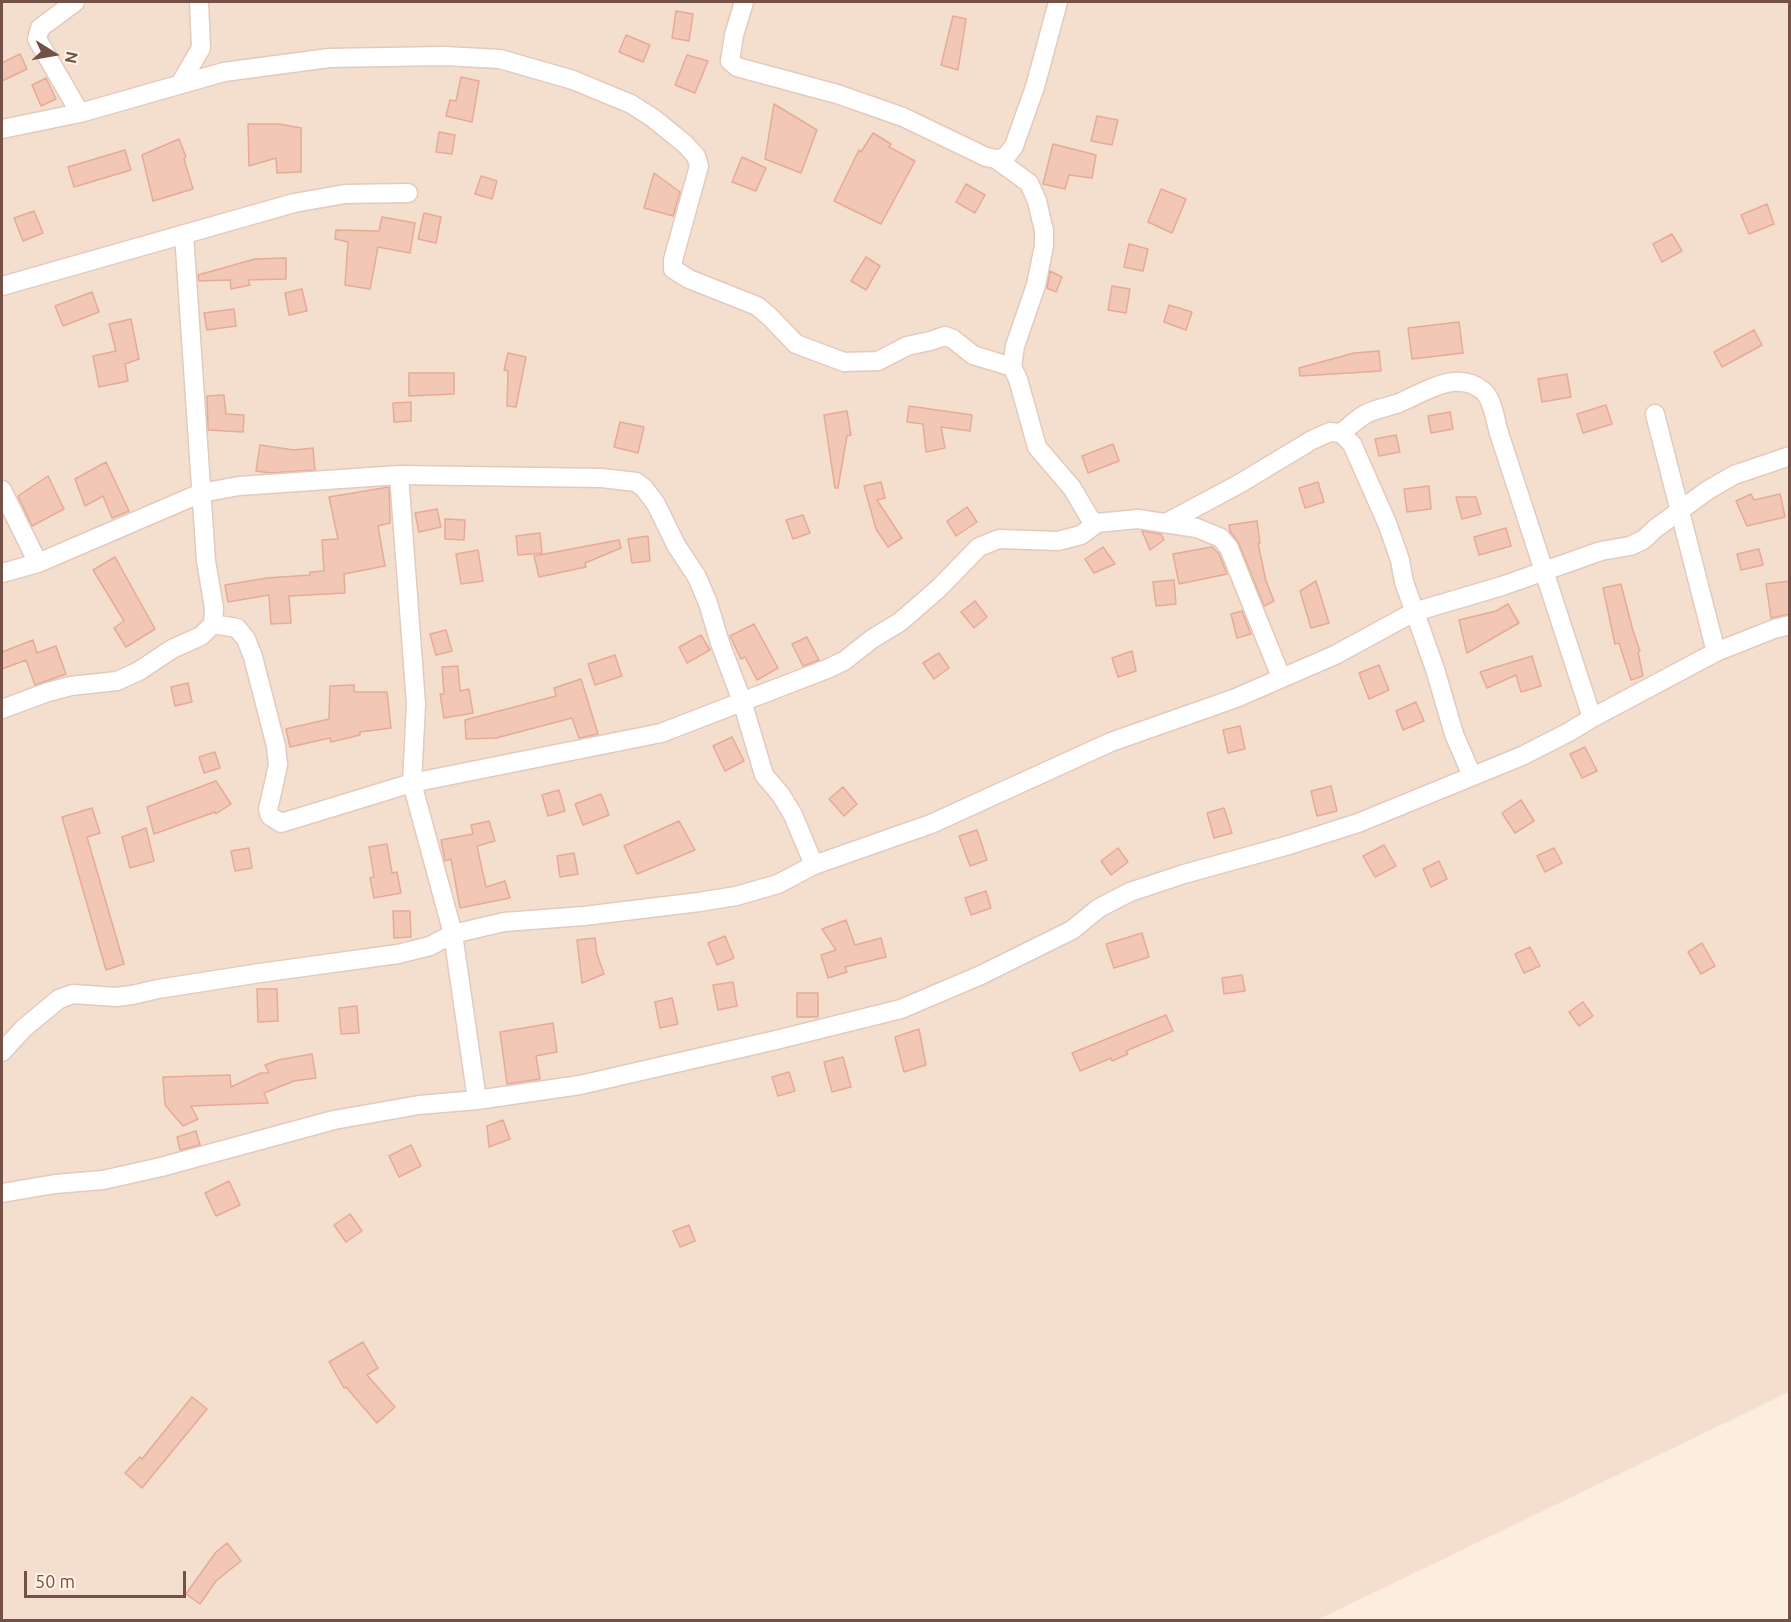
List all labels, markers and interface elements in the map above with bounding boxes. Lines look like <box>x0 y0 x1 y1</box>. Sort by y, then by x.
north arrow <box>24 24 84 84</box>
text: N <box>62 50 82 65</box>
scale bar <box>27 1559 189 1597</box>
text: 50 m <box>35 1571 75 1591</box>

